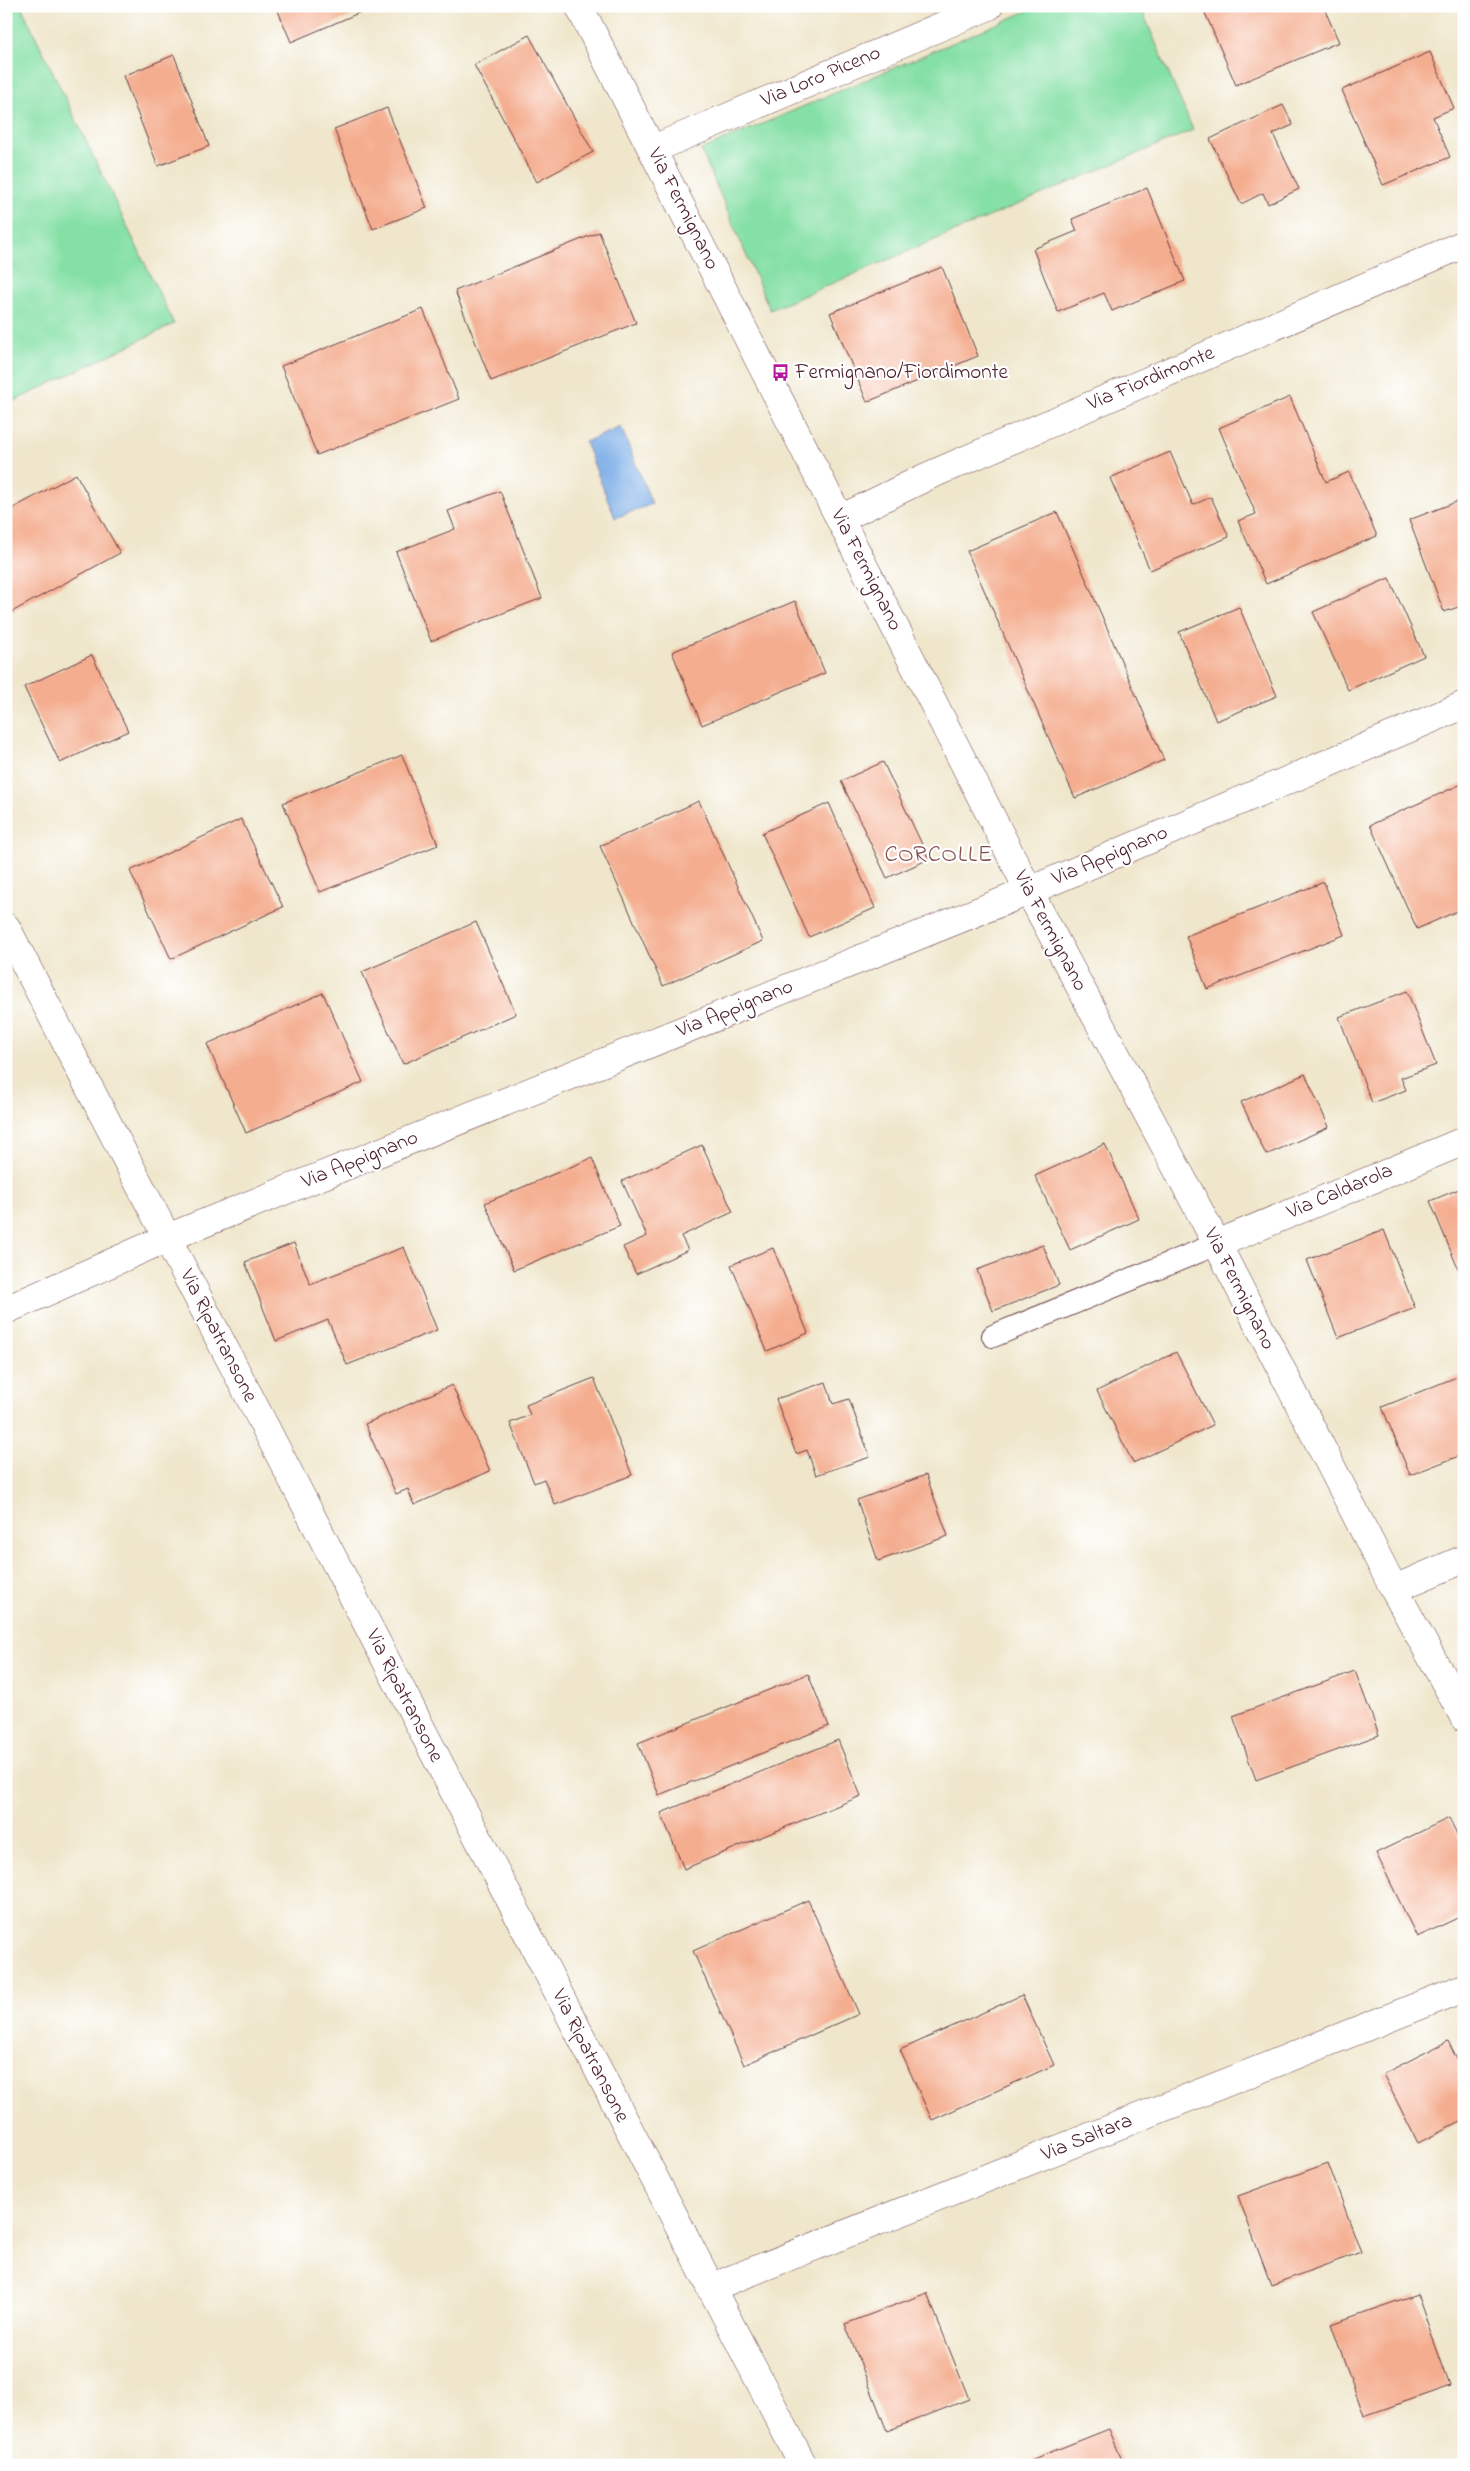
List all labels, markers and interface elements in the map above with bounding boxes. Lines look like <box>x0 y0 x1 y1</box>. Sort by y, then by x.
street label: Via Loro Piceno <box>756 38 886 116</box>
street label: Via Fermignano <box>637 142 727 276</box>
street label: Via Fiordimonte <box>1082 338 1220 420</box>
place label: Fermignano/Fiordimonte <box>794 358 1009 390</box>
bus stop icon: Fermignano/Fiordimonte <box>771 363 791 383</box>
street label: Via Fermignano <box>820 503 910 637</box>
street label: Via Appignano <box>1046 818 1173 896</box>
district label: CORCOLLE <box>885 838 993 873</box>
street label: Via Fermignano <box>1003 864 1095 998</box>
street label: Via Appignano <box>671 972 799 1048</box>
street label: Via Appignano <box>296 1123 424 1199</box>
street label: Via Caldarola <box>1281 1156 1398 1228</box>
street label: Via Fermignano <box>1193 1222 1283 1356</box>
street label: Via Ripatransone <box>171 1263 265 1408</box>
street label: Via Ripatransone <box>357 1623 451 1768</box>
street label: Via Ripatransone <box>543 1983 637 2128</box>
street label: Via Saltara <box>1036 2106 1137 2170</box>

